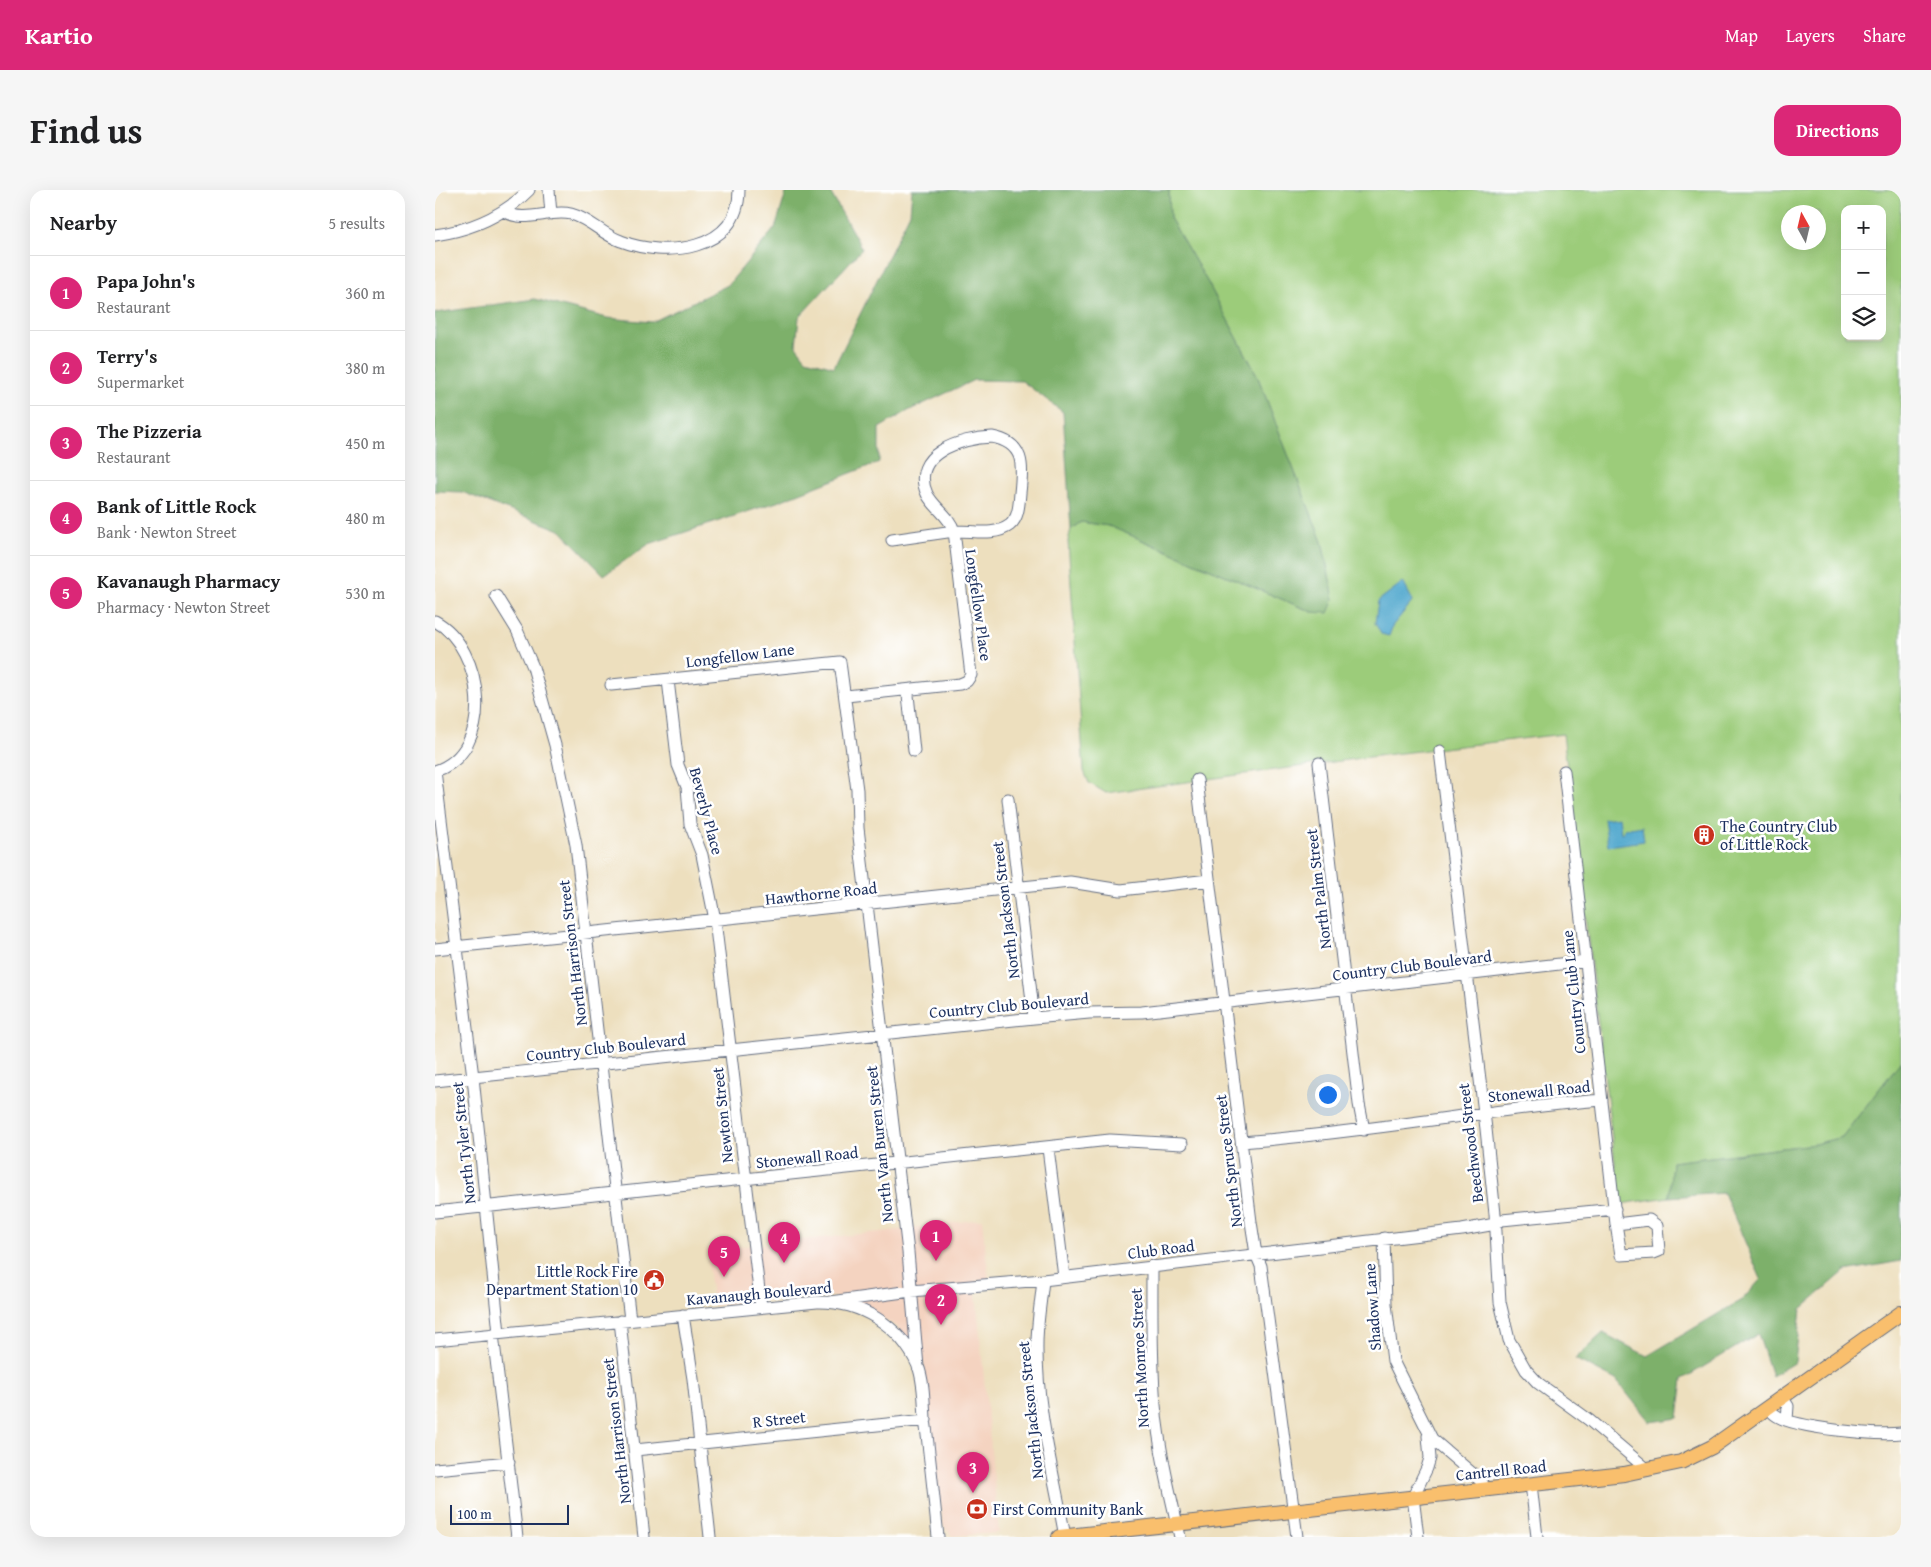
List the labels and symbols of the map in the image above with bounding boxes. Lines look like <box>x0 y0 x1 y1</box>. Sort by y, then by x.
north arrow <box>1781 205 1826 250</box>
street label: Longfellow Place <box>959 548 999 662</box>
street label: Longfellow Lane <box>684 636 796 674</box>
street label: Beverly Place <box>684 765 730 857</box>
place label: The Country Club of Little Rock <box>1720 814 1837 856</box>
building icon: The Country Club of Little Rock <box>1692 823 1716 847</box>
street label: North Palm Street <box>1299 827 1337 951</box>
street label: North Jackson Street <box>985 839 1025 980</box>
street label: Hawthorne Road <box>764 875 878 911</box>
street label: North Harrison Street <box>551 878 593 1027</box>
street label: Country Club Lane <box>1555 929 1591 1055</box>
street label: Country Club Boulevard <box>1331 943 1493 987</box>
street label: Country Club Boulevard <box>928 986 1090 1024</box>
street label: Country Club Boulevard <box>525 1027 687 1067</box>
street label: North Van Buren Street <box>859 1064 899 1224</box>
street label: Newton Street <box>705 1066 739 1164</box>
street label: Stonewall Road <box>1487 1074 1592 1108</box>
street label: North Tyler Street <box>445 1080 481 1205</box>
your location <box>1315 1082 1341 1108</box>
street label: Beechwood Street <box>1451 1082 1489 1204</box>
street label: North Spruce Street <box>1208 1093 1248 1229</box>
street label: Stonewall Road <box>755 1140 860 1174</box>
pin: 1 <box>920 1220 952 1261</box>
pin: 4 <box>768 1222 800 1263</box>
street label: Club Road <box>1126 1233 1196 1265</box>
pin: 5 <box>708 1236 740 1277</box>
place label: Little Rock Fire Department Station 10 <box>486 1259 638 1301</box>
street label: Shadow Lane <box>1357 1262 1387 1352</box>
public building icon: Little Rock Fire Department Station 10 <box>642 1268 666 1292</box>
street label: Kavanaugh Boulevard <box>685 1275 833 1311</box>
pin: 2 <box>925 1284 957 1325</box>
street label: North Monroe Street <box>1123 1287 1155 1428</box>
street label: North Jackson Street <box>1011 1340 1049 1480</box>
street label: North Harrison Street <box>595 1356 637 1505</box>
street label: R Street <box>751 1404 807 1434</box>
pin: 3 <box>957 1452 989 1493</box>
street label: Cantrell Road <box>1455 1453 1548 1487</box>
bank icon: First Community Bank <box>965 1497 989 1521</box>
place label: First Community Bank <box>993 1497 1144 1521</box>
scale bar <box>450 1502 569 1525</box>

